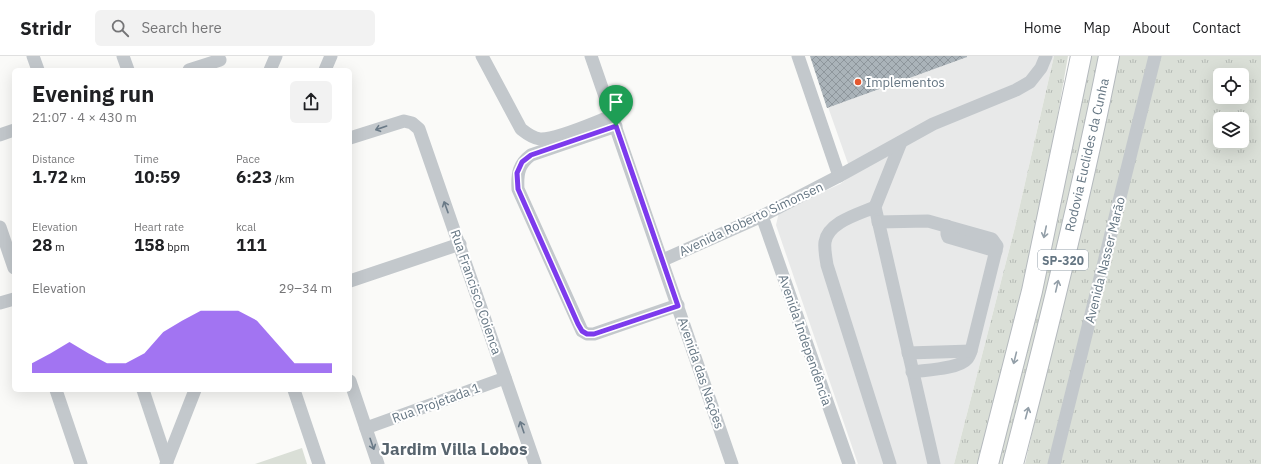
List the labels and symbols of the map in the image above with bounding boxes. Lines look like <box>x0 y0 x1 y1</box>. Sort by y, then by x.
place label: Implementos <box>866 74 945 91</box>
marker: Implementos <box>853 77 863 87</box>
street label: Rodovia Euclides da Cunha <box>1061 77 1113 233</box>
pin <box>599 85 633 126</box>
one-way arrow <box>375 124 387 132</box>
street label: Avenida Roberto Simonsen <box>676 178 826 260</box>
street label: Avenida Nasser Marão <box>1081 195 1129 325</box>
one-way arrow <box>442 201 450 213</box>
one-way arrow <box>1041 225 1049 238</box>
street label: Rua Francisco Coienca <box>447 227 505 357</box>
road number: SP-320 <box>1038 250 1088 270</box>
street label: Avenida Independência <box>775 272 835 408</box>
one-way arrow <box>1054 280 1061 293</box>
street label: Avenida das Nações <box>674 315 728 431</box>
one-way arrow <box>1011 351 1019 364</box>
street label: Rua Projetada 1 <box>390 379 483 427</box>
one-way arrow <box>1023 406 1031 419</box>
one-way arrow <box>518 421 525 434</box>
one-way arrow <box>368 438 376 450</box>
district label: Jardim Villa Lobos <box>380 438 528 460</box>

